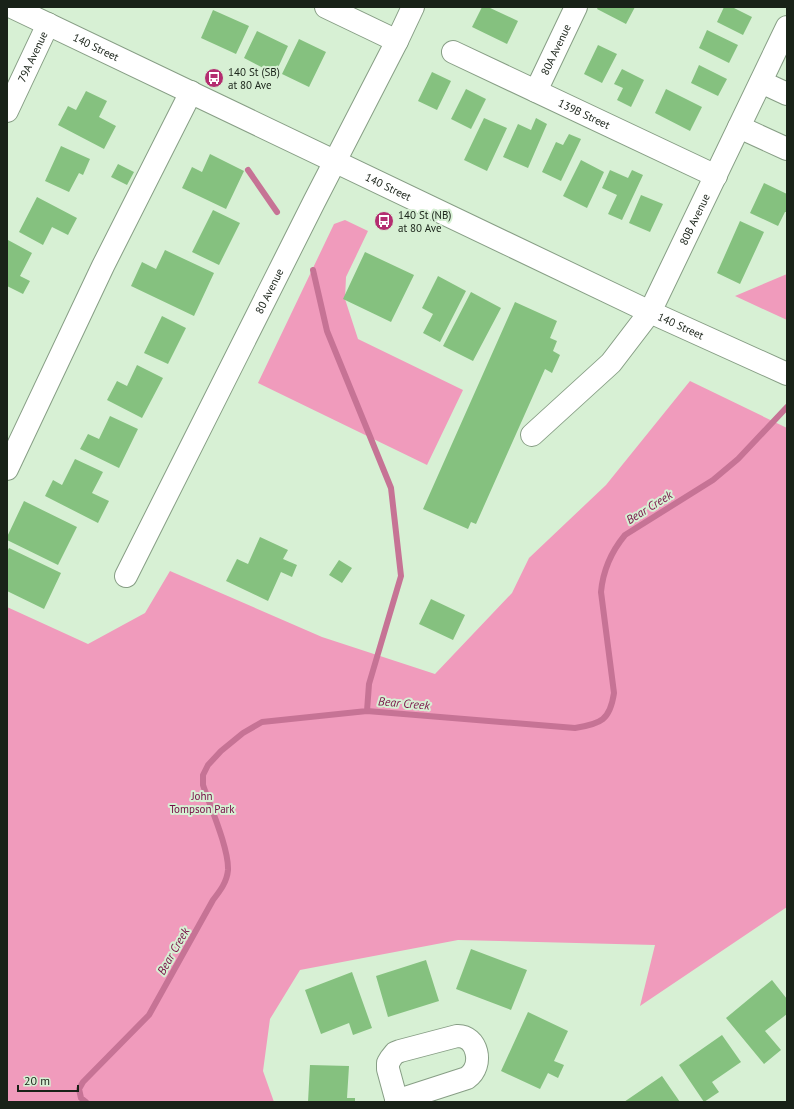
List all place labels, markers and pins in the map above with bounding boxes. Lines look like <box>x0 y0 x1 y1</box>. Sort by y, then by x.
place label: 140 St (SB) at 80 Ave <box>228 65 280 92</box>
bus stop icon: 140 St (SB) at 80 Ave <box>203 67 225 89</box>
place label: 140 St (NB) at 80 Ave <box>398 208 451 235</box>
bus stop icon: 140 St (NB) at 80 Ave <box>373 210 395 232</box>

